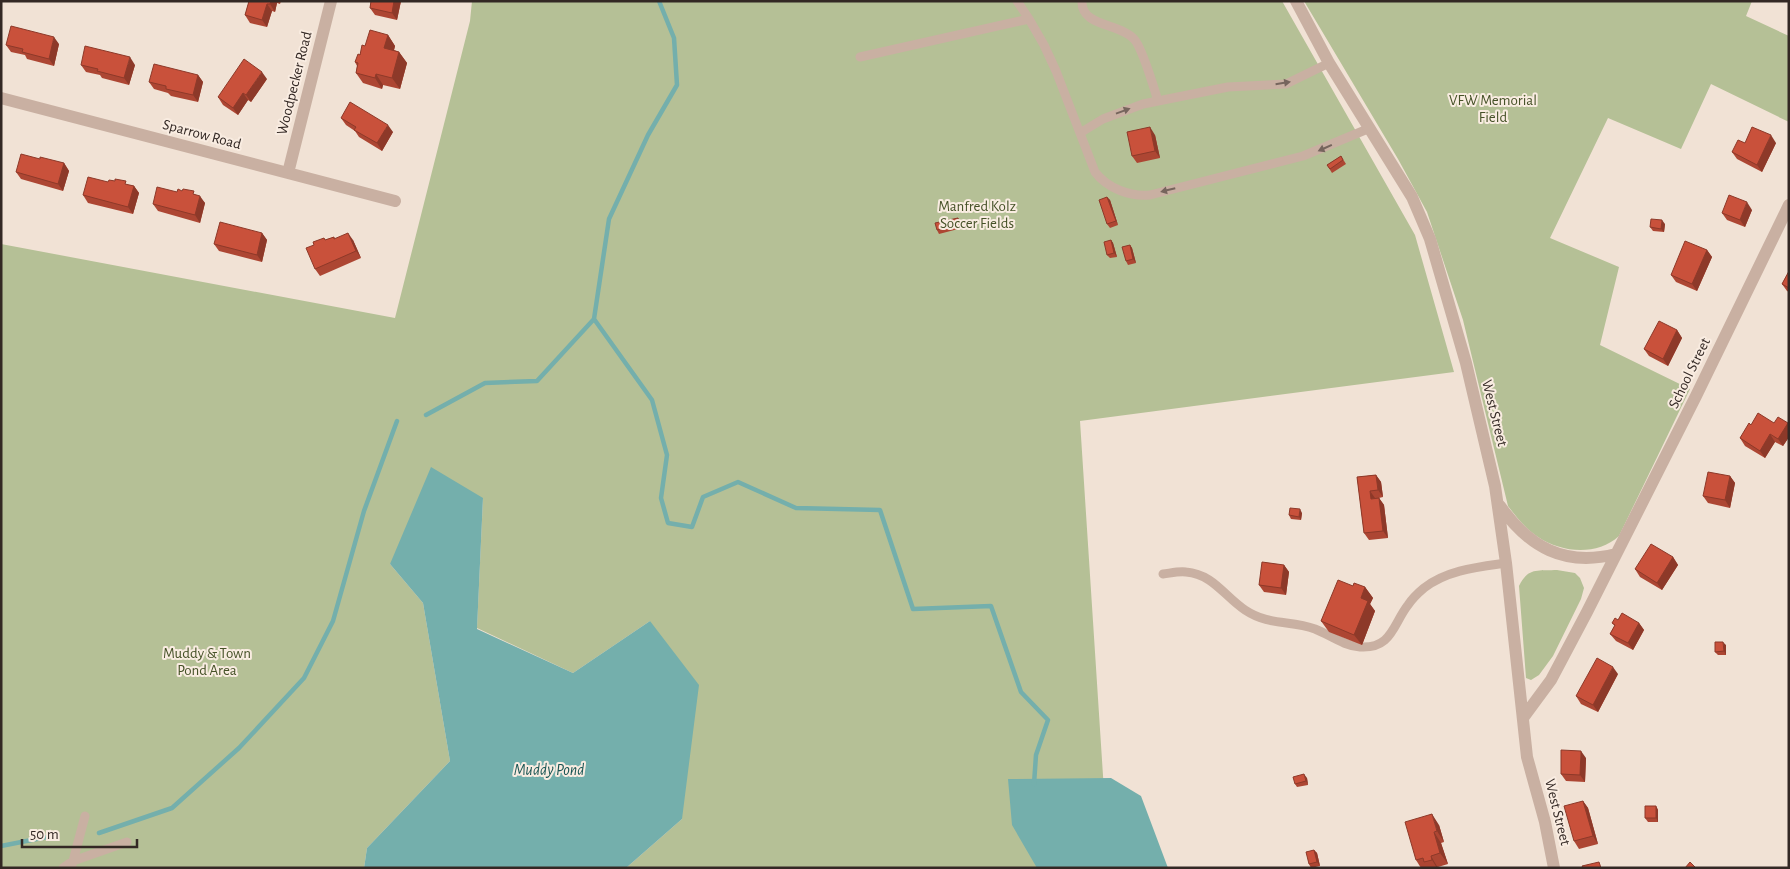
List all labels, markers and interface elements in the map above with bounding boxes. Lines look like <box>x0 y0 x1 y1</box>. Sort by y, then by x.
street label: Woodpecker Road <box>274 30 315 136</box>
one-way arrow <box>1275 79 1291 87</box>
park label: VFW Memorial Field <box>1449 93 1537 125</box>
one-way arrow <box>1116 106 1131 114</box>
street label: Sparrow Road <box>161 117 243 152</box>
one-way arrow <box>1318 144 1332 152</box>
one-way arrow <box>1161 187 1176 195</box>
park label: Manfred Kolz Soccer Fields <box>938 199 1016 231</box>
street label: School Street <box>1666 335 1713 411</box>
street label: West Street <box>1479 378 1510 448</box>
park label: Muddy & Town Pond Area <box>163 646 251 678</box>
water label: Muddy Pond <box>514 762 584 778</box>
street label: West Street <box>1542 777 1573 847</box>
scale bar <box>22 816 138 848</box>
text: 50 m <box>30 827 59 842</box>

